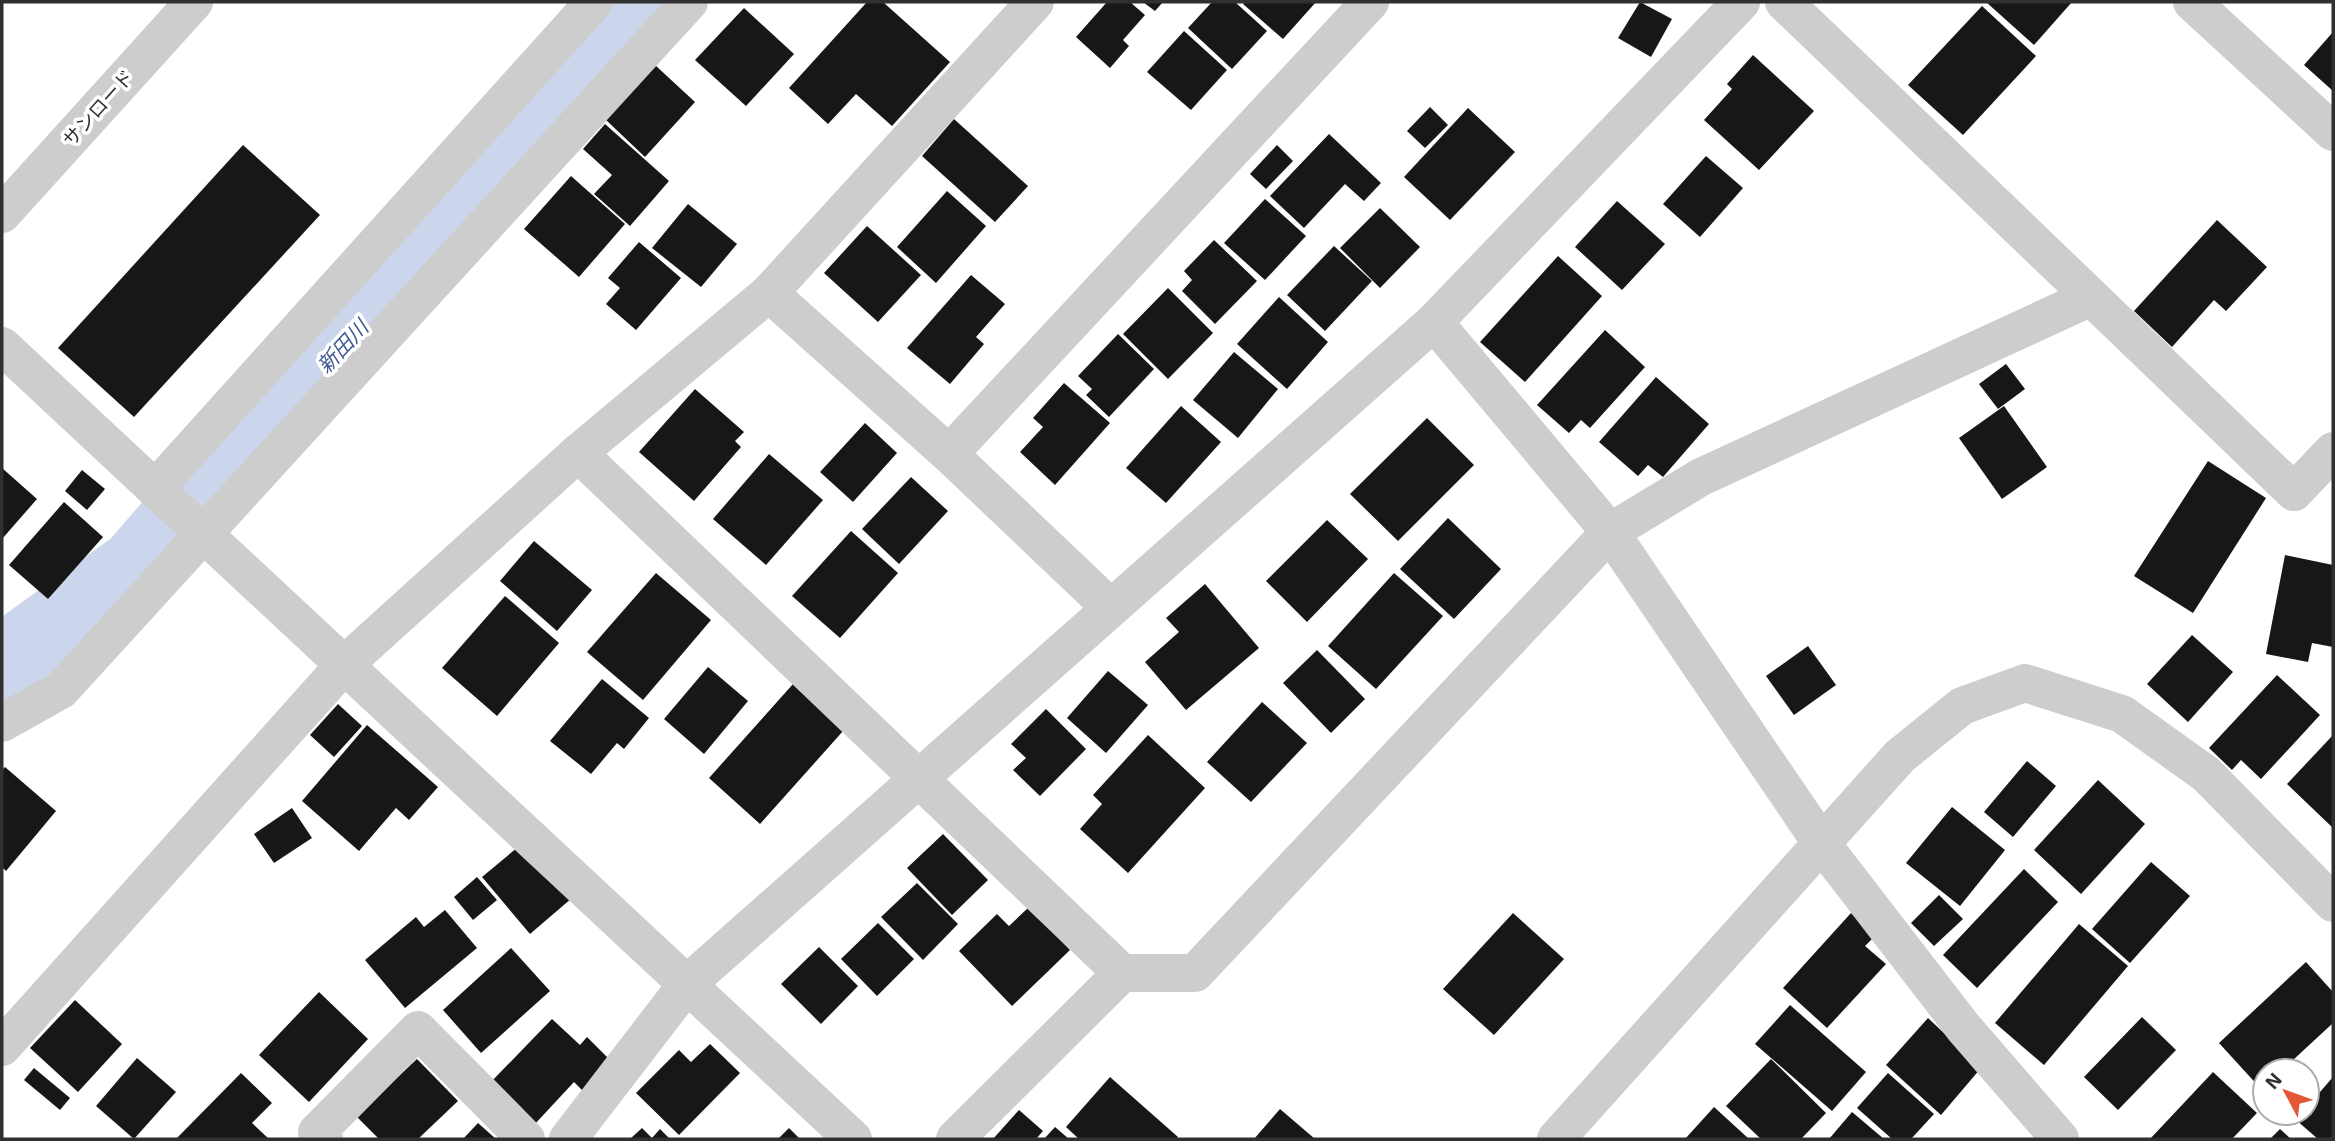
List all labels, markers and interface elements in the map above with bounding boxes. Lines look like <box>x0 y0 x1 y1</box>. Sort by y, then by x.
street label: サンロード <box>57 65 138 151</box>
water label: 新田川 <box>311 313 374 378</box>
north arrow <box>2251 1057 2321 1127</box>
text: N <box>2260 1068 2286 1093</box>

